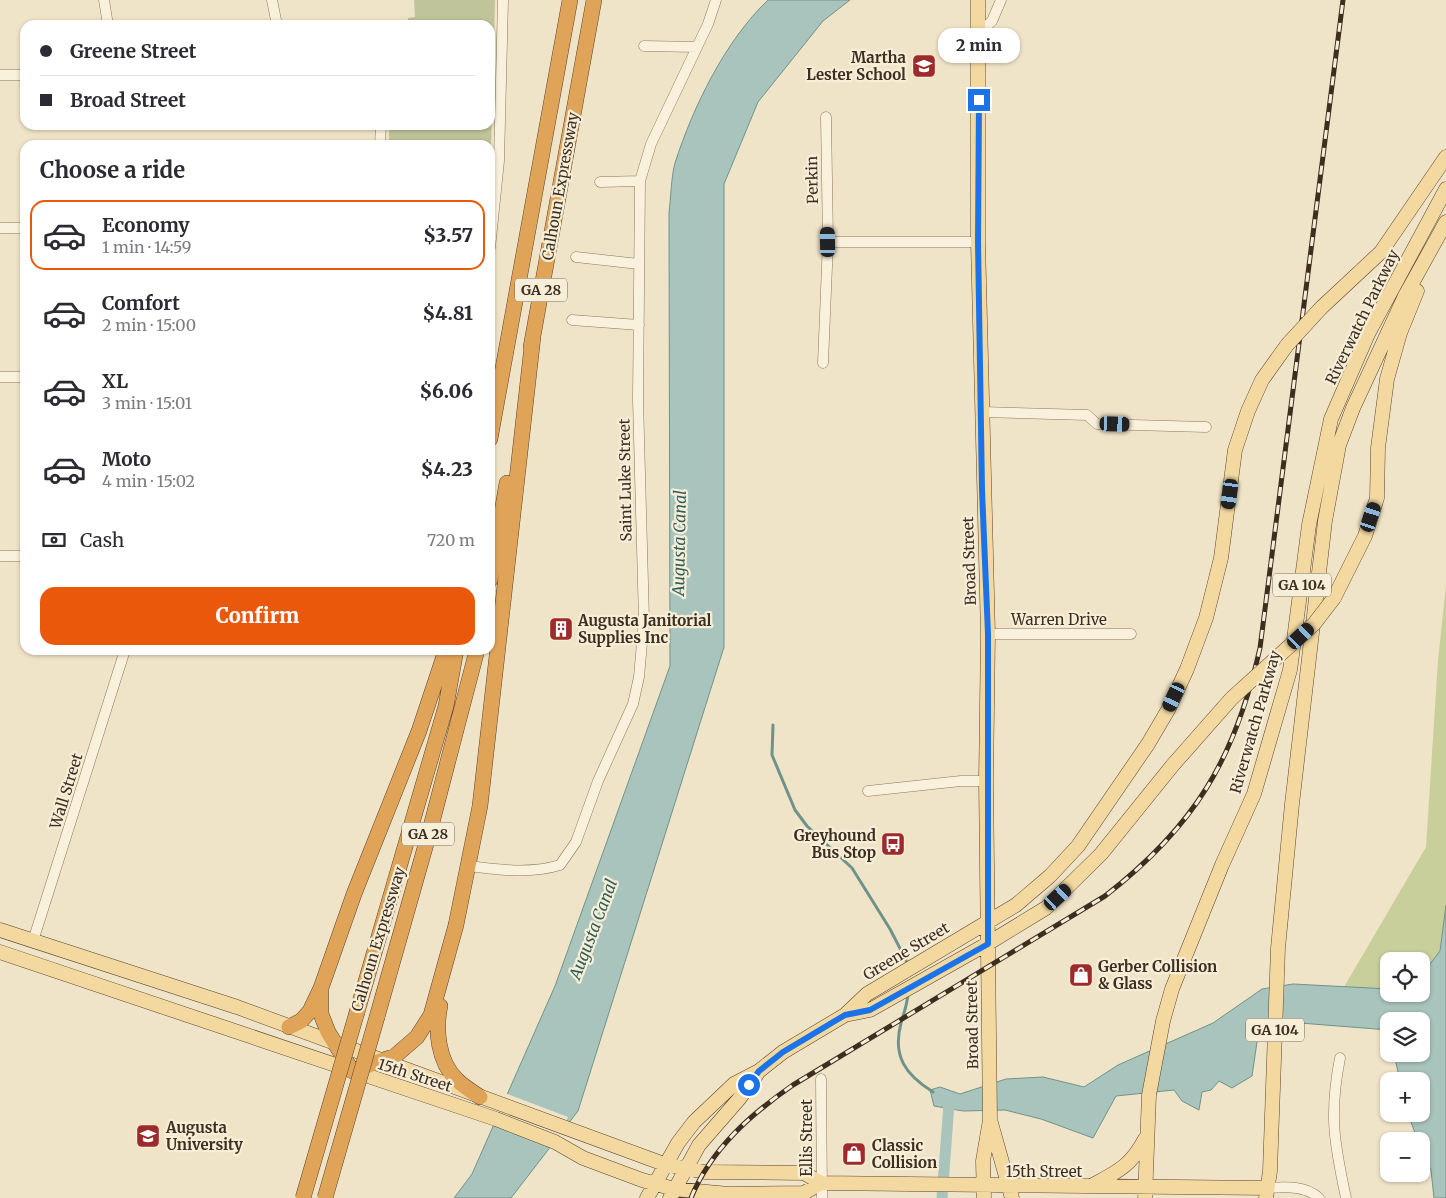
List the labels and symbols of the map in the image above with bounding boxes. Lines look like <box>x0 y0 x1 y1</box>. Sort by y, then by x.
callout: 2 min <box>938 28 1020 62</box>
place label: Martha Lester School <box>806 48 907 84</box>
school or university icon: Martha Lester School <box>911 53 937 79</box>
route end <box>968 89 990 111</box>
street label: Calhoun Expressway <box>538 110 582 262</box>
street label: Perkin <box>802 156 822 204</box>
car <box>820 227 835 257</box>
street label: Riverwatch Parkway <box>1321 246 1403 388</box>
road number: GA 28 <box>515 278 567 302</box>
car <box>1099 416 1130 432</box>
street label: Saint Luke Street <box>614 418 636 542</box>
car <box>1220 478 1239 510</box>
water label: Augusta Canal <box>668 490 690 598</box>
car <box>1359 500 1382 534</box>
street label: Broad Street <box>958 516 980 606</box>
road number: GA 104 <box>1273 574 1331 596</box>
street label: Warren Drive <box>1010 610 1107 629</box>
place label: Augusta Janitorial Supplies Inc <box>577 611 712 647</box>
building icon: Augusta Janitorial Supplies Inc <box>548 616 574 642</box>
car <box>1284 620 1317 652</box>
street label: Riverwatch Parkway <box>1225 648 1285 796</box>
car <box>1160 680 1187 714</box>
street label: Wall Street <box>45 751 87 832</box>
road number: GA 28 <box>402 822 454 846</box>
place label: Greyhound Bus Stop <box>794 826 876 862</box>
bus stop icon: Greyhound Bus Stop <box>880 831 906 857</box>
street label: Calhoun Expressway <box>347 864 409 1014</box>
water label: Augusta Canal <box>564 876 621 984</box>
car <box>1041 881 1074 913</box>
street label: Greene Street <box>859 918 953 984</box>
place label: Gerber Collision & Glass <box>1098 957 1217 993</box>
shop icon: Gerber Collision & Glass <box>1068 962 1094 988</box>
street label: Broad Street <box>962 980 982 1070</box>
road number: GA 104 <box>1246 1018 1304 1042</box>
street label: 15th Street <box>376 1054 455 1096</box>
route start <box>738 1074 760 1096</box>
street label: Ellis Street <box>797 1099 816 1177</box>
place label: Augusta University <box>165 1118 243 1154</box>
school or university icon: Augusta University <box>135 1123 161 1149</box>
place label: Classic Collision <box>872 1136 937 1172</box>
shop icon: Classic Collision <box>841 1141 867 1167</box>
street label: 15th Street <box>1006 1162 1082 1181</box>

